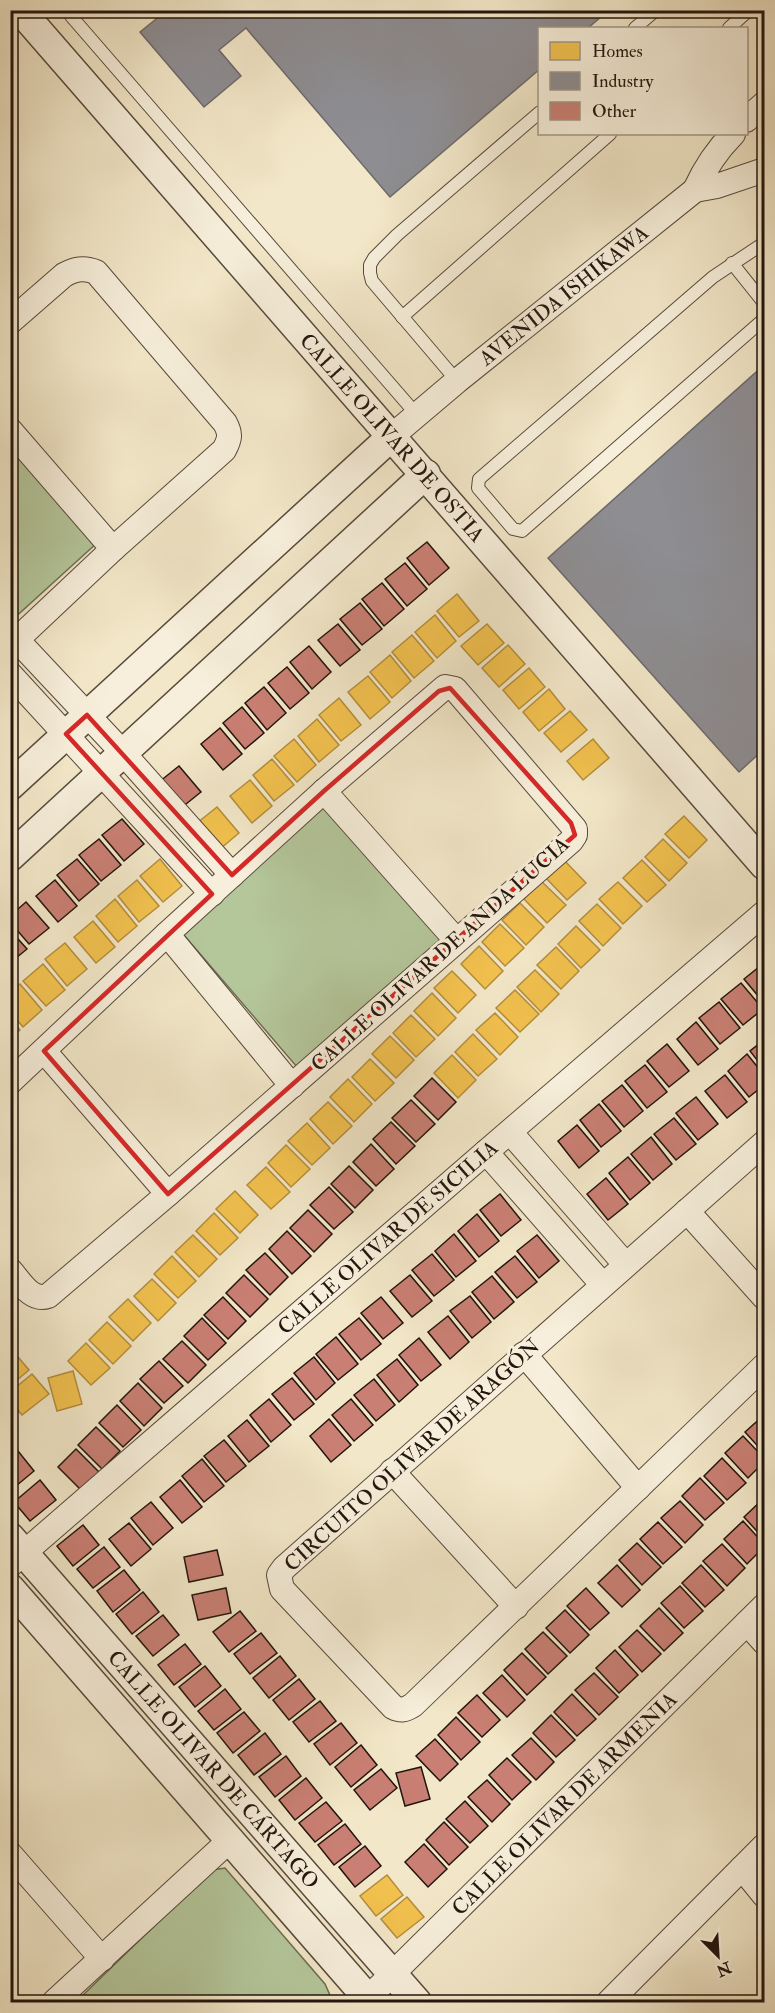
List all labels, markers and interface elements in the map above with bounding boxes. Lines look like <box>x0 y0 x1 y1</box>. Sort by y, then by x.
legend <box>538 27 748 135</box>
text: Homes <box>592 40 643 63</box>
text: Industry <box>592 70 654 93</box>
text: Other <box>592 100 636 123</box>
street label: AVENIDA ISHIKAWA <box>473 219 654 373</box>
street label: CALLE OLIVAR DE OSTIA <box>293 328 490 548</box>
street label: CALLE OLIVAR DE ANDA LUCIA <box>305 831 575 1078</box>
street label: CALLE OLIVAR DE SICILIA <box>272 1135 504 1341</box>
street label: CIRCUITO OLIVAR DE ARAGÓN <box>279 1333 546 1578</box>
street label: CALLE OLIVAR DE CÁRTAGO <box>101 1645 325 1895</box>
street label: CALLE OLIVAR DE ARMENIA <box>446 1686 683 1921</box>
north arrow <box>688 1926 748 1986</box>
text: N <box>712 1956 735 1981</box>

